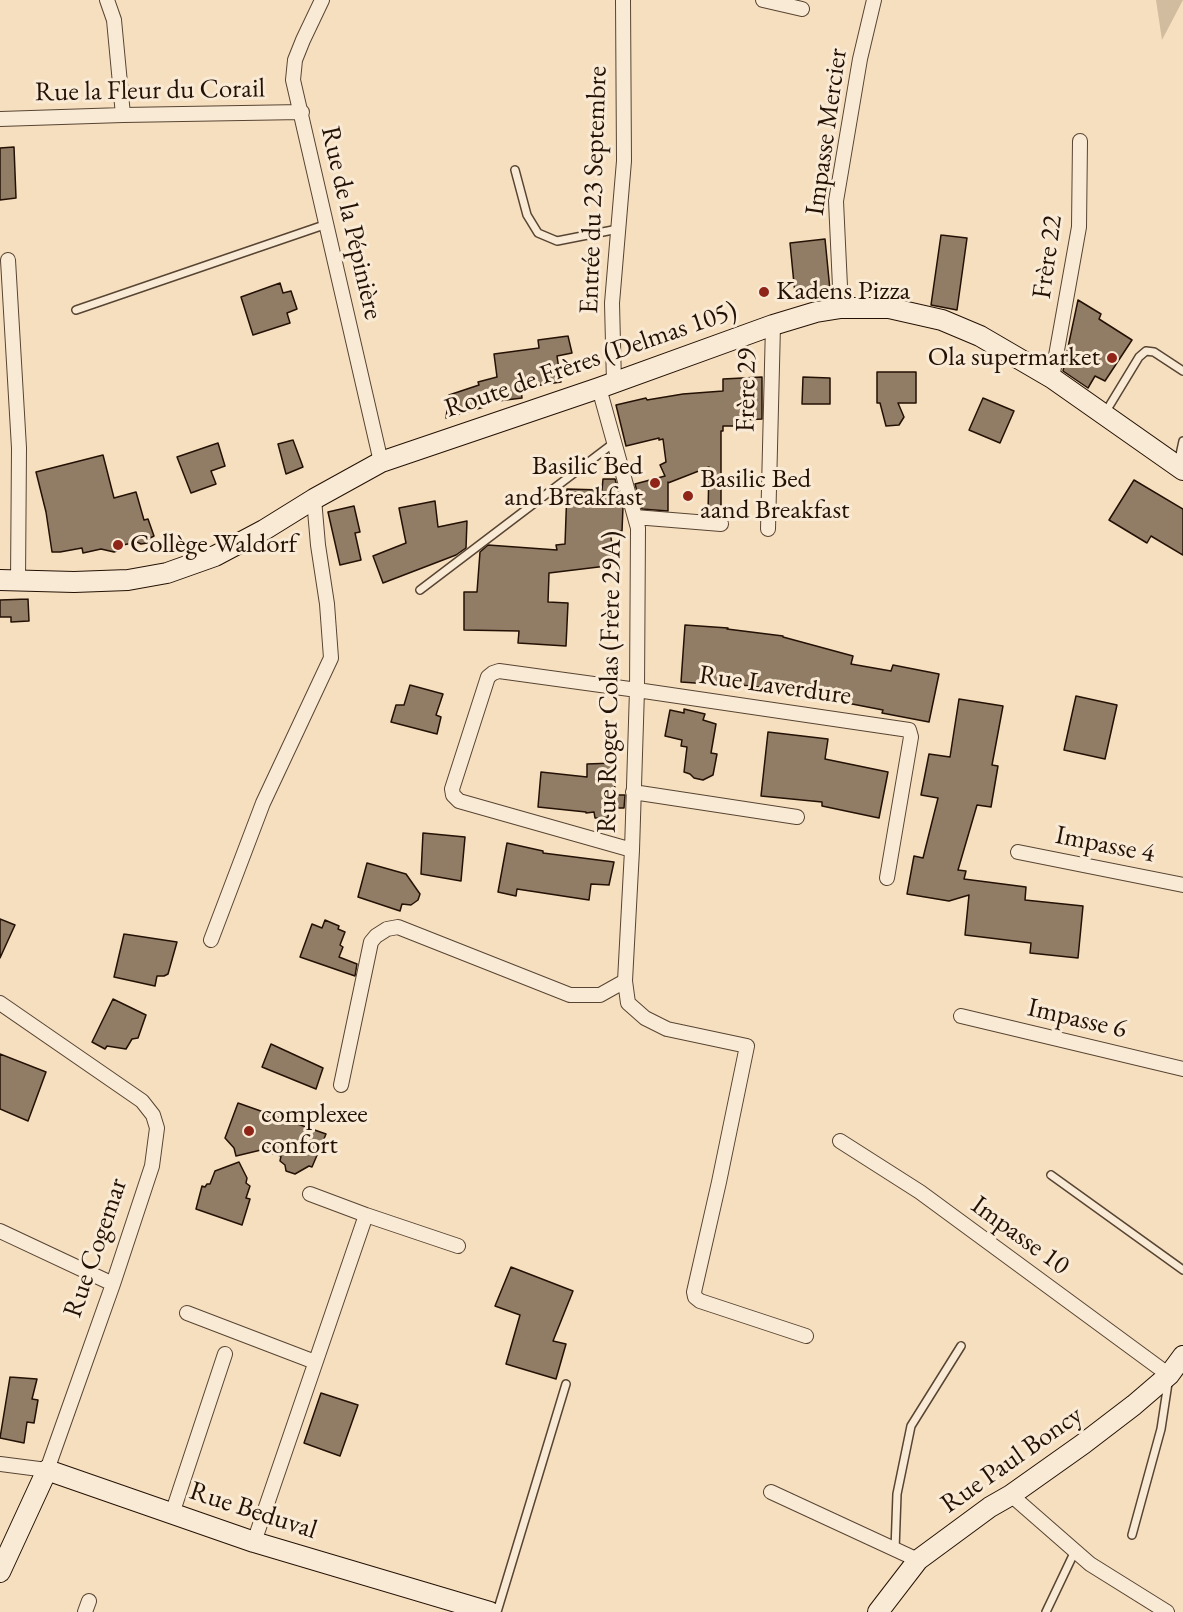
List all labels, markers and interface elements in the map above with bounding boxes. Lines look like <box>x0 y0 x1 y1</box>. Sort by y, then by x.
street label: Impasse Mercier <box>799 46 855 218</box>
street label: Entrée du 23 Septembre <box>573 65 615 315</box>
street label: Rue la Fleur du Corail <box>35 73 265 109</box>
street label: Rue de la Pépinière <box>313 123 389 323</box>
street label: Frère 22 <box>1026 213 1070 301</box>
place label: Kadens Pizza <box>776 276 910 308</box>
marker: Kadens Pizza <box>757 285 771 299</box>
street label: Route de Frères (Delmas 105) <box>441 295 741 425</box>
place label: Ola supermarket <box>928 342 1100 374</box>
street label: Frère 29 <box>730 348 764 432</box>
marker: Ola supermarket <box>1105 351 1119 365</box>
place label: Basilic Bed and Breakfast <box>504 451 643 514</box>
place label: Basilic Bed aand Breakfast <box>700 464 850 527</box>
marker: Basilic Bed and Breakfast <box>648 476 662 490</box>
marker: Basilic Bed aand Breakfast <box>681 489 695 503</box>
place label: Collège Waldorf <box>130 529 297 561</box>
street label: Rue Roger Colas (Frère 29A) <box>591 531 629 833</box>
marker: Collège Waldorf <box>111 538 125 552</box>
street label: Rue Laverdure <box>697 659 853 713</box>
street label: Impasse 4 <box>1052 819 1158 871</box>
street label: Impasse 6 <box>1024 992 1130 1046</box>
place label: complexee confort <box>261 1099 368 1162</box>
marker: complexee confort <box>242 1124 256 1138</box>
street label: Rue Cogemar <box>57 1174 135 1322</box>
street label: Impasse 10 <box>964 1189 1076 1283</box>
street label: Rue Paul Boncy <box>935 1399 1089 1521</box>
street label: Rue Beduval <box>185 1475 321 1547</box>

